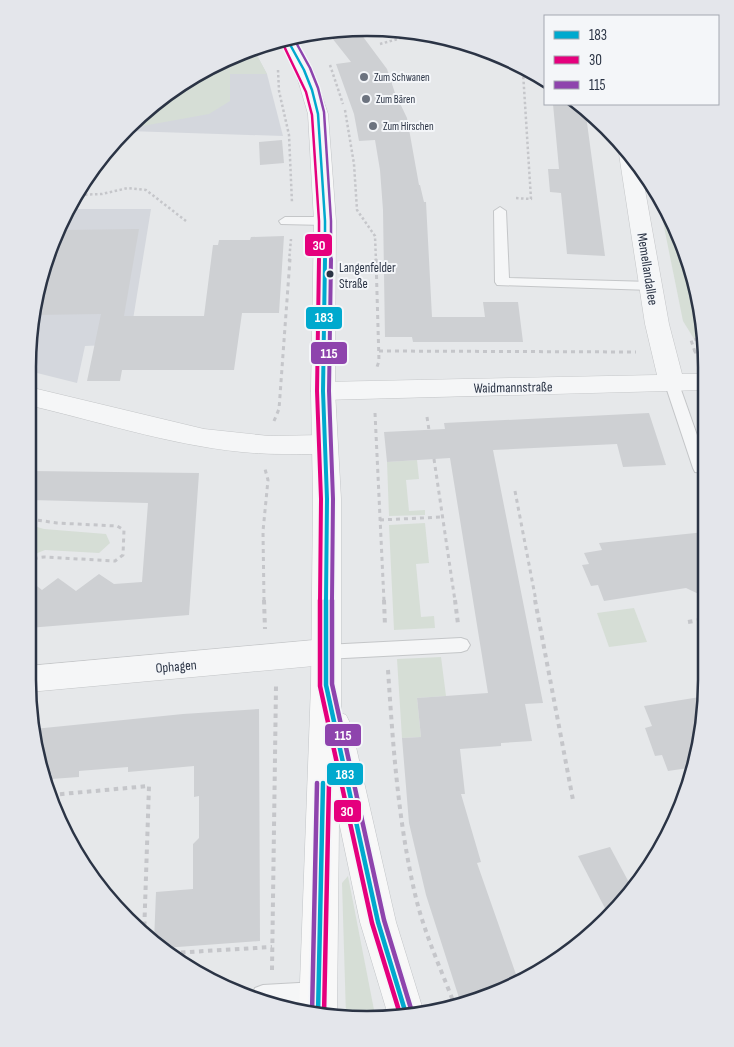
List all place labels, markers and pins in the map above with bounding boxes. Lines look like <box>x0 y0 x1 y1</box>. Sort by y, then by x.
marker: Zum Schwanen <box>358 71 370 83</box>
place label: Zum Schwanen <box>374 71 430 84</box>
marker: Zum Bären <box>360 93 372 105</box>
place label: Zum Bären <box>376 93 415 106</box>
marker: Zum Hirschen <box>367 120 379 132</box>
place label: Zum Hirschen <box>383 120 434 133</box>
place label: Langenfelder Straße <box>339 260 396 292</box>
marker: Langenfelder Straße <box>325 269 335 279</box>

